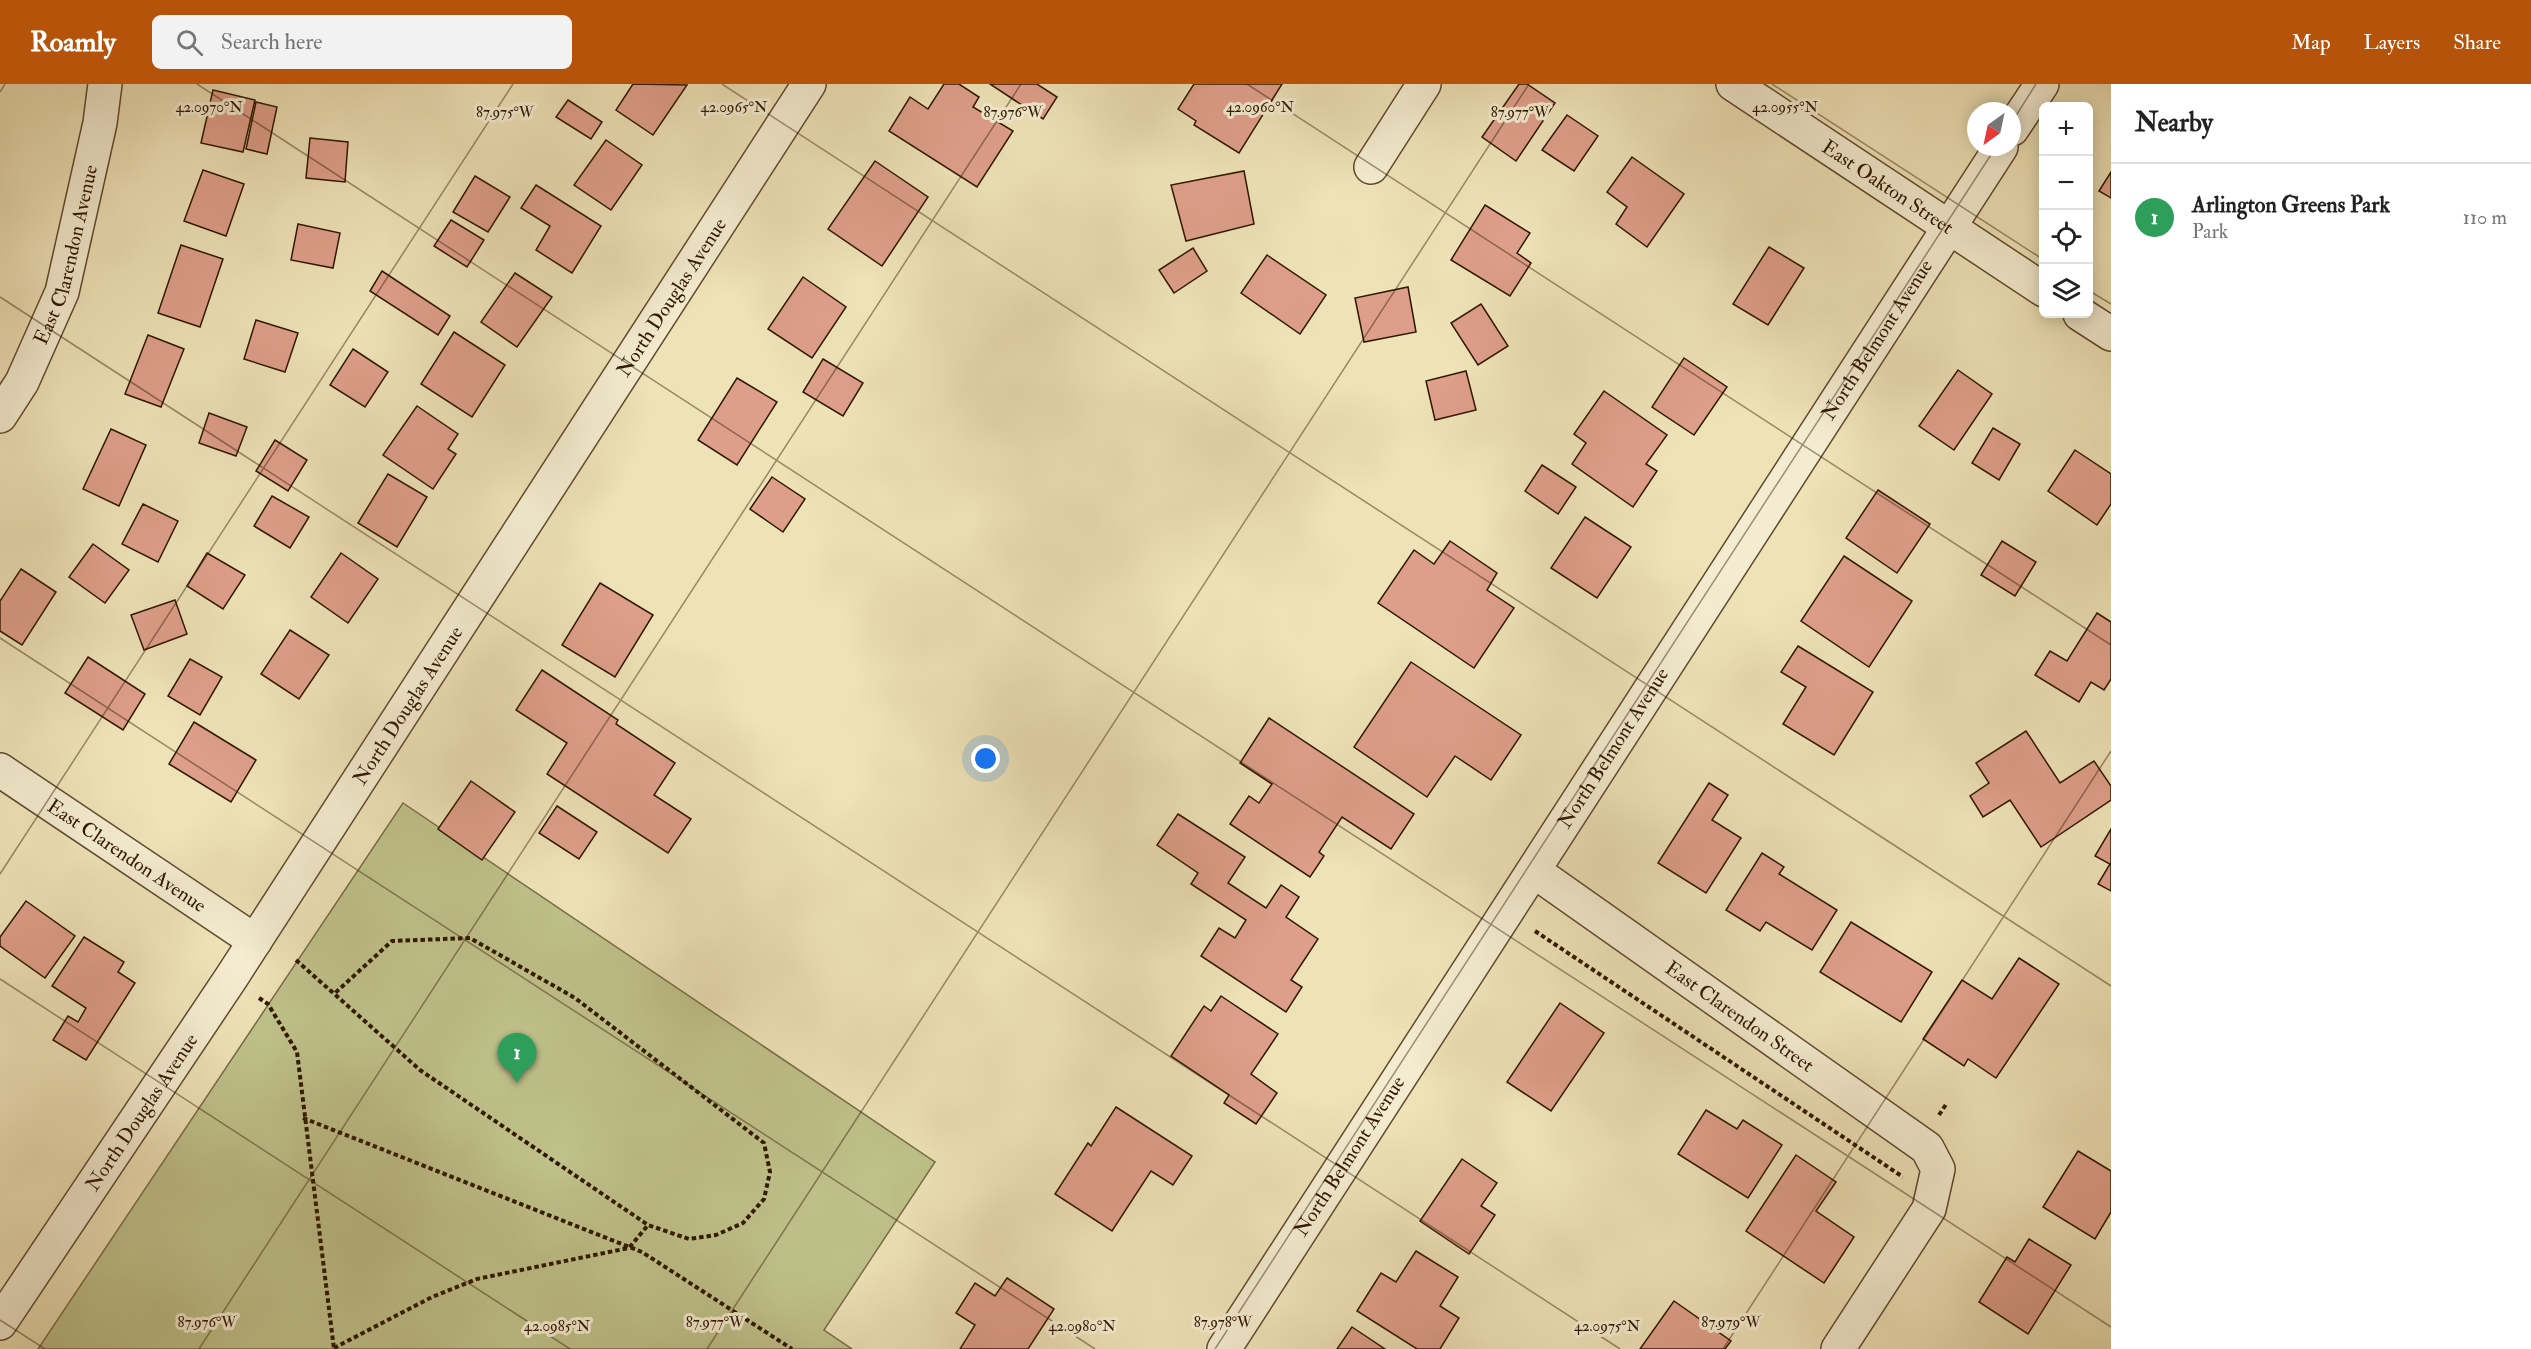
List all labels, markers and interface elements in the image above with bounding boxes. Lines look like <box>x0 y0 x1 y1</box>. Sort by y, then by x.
search box <box>152 15 572 69</box>
text: Roamly <box>30 25 116 60</box>
icon: search <box>173 26 206 59</box>
text: Search here <box>221 28 323 56</box>
text: Map <box>2291 29 2331 56</box>
text: Layers <box>2364 29 2420 56</box>
text: Share <box>2453 29 2501 56</box>
text: 42.0970°N <box>175 98 243 117</box>
text: 42.0965°N <box>701 98 768 117</box>
text: 42.0960°N <box>1226 98 1295 117</box>
text: 42.0955°N <box>1752 98 1819 117</box>
north arrow <box>1967 102 2021 156</box>
map controls <box>2039 102 2093 318</box>
button: + <box>2039 102 2093 156</box>
text: 87.975°W <box>476 103 535 122</box>
text: 87.976°W <box>983 103 1043 122</box>
text: 87.977°W <box>1491 103 1550 122</box>
text: Nearby <box>2135 107 2213 139</box>
street label: East Oakton Street <box>1817 134 1959 240</box>
button: − <box>2039 156 2093 210</box>
street label: East Clarendon Avenue <box>28 162 103 349</box>
text: Arlington Greens Park <box>2192 191 2390 219</box>
text: 1 <box>2151 205 2158 230</box>
text: 110 m <box>2463 205 2507 230</box>
button: locate <box>2039 210 2093 264</box>
street label: North Douglas Avenue <box>611 213 732 382</box>
text: Park <box>2192 219 2228 244</box>
street label: North Belmont Avenue <box>1816 255 1938 425</box>
button: layers <box>2039 264 2093 318</box>
street label: North Douglas Avenue <box>347 621 468 790</box>
street label: North Belmont Avenue <box>1552 663 1674 833</box>
your location <box>971 744 1000 773</box>
street label: East Clarendon Avenue <box>42 793 211 918</box>
street label: East Clarendon Street <box>1660 956 1819 1078</box>
street label: North Douglas Avenue <box>80 1029 203 1196</box>
pin: 1 <box>498 1034 536 1083</box>
street label: North Belmont Avenue <box>1288 1071 1410 1241</box>
text: 87.976°W <box>177 1313 237 1332</box>
text: 87.977°W <box>686 1313 745 1332</box>
text: 87.978°W <box>1194 1313 1253 1332</box>
text: 87.979°W <box>1701 1313 1761 1332</box>
text: 42.0985°N <box>524 1317 591 1336</box>
text: 42.0980°N <box>1048 1317 1116 1336</box>
text: 42.0975°N <box>1574 1317 1641 1336</box>

